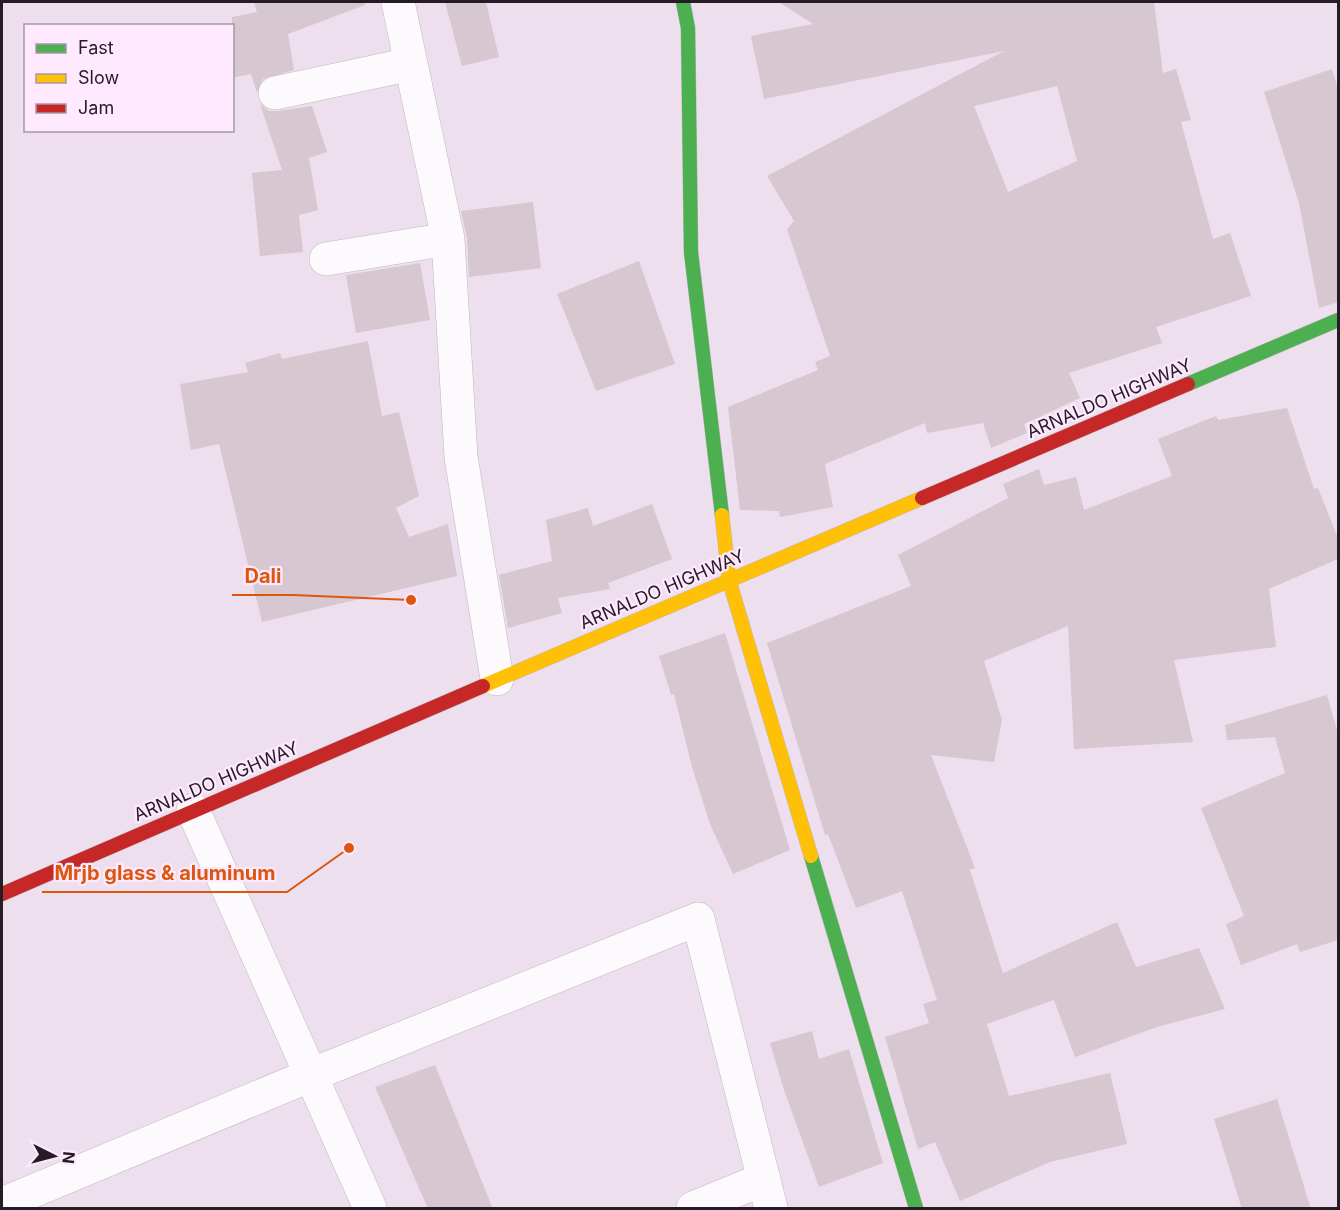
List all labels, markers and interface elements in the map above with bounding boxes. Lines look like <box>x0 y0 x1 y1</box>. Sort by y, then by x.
legend <box>24 24 234 132</box>
text: Fast <box>78 37 114 58</box>
text: Slow <box>78 67 119 88</box>
text: Jam <box>78 97 114 118</box>
street label: ARNALDO HIGHWAY <box>1023 354 1195 442</box>
street label: ARNALDO HIGHWAY <box>576 545 748 633</box>
callout: Dali <box>232 557 293 595</box>
text: Dali <box>245 564 281 588</box>
street label: ARNALDO HIGHWAY <box>130 737 302 825</box>
callout: Mrjb glass & aluminum <box>42 854 287 892</box>
text: Mrjb glass & aluminum <box>54 861 276 885</box>
north arrow <box>24 1126 84 1186</box>
text: N <box>58 1150 80 1165</box>

